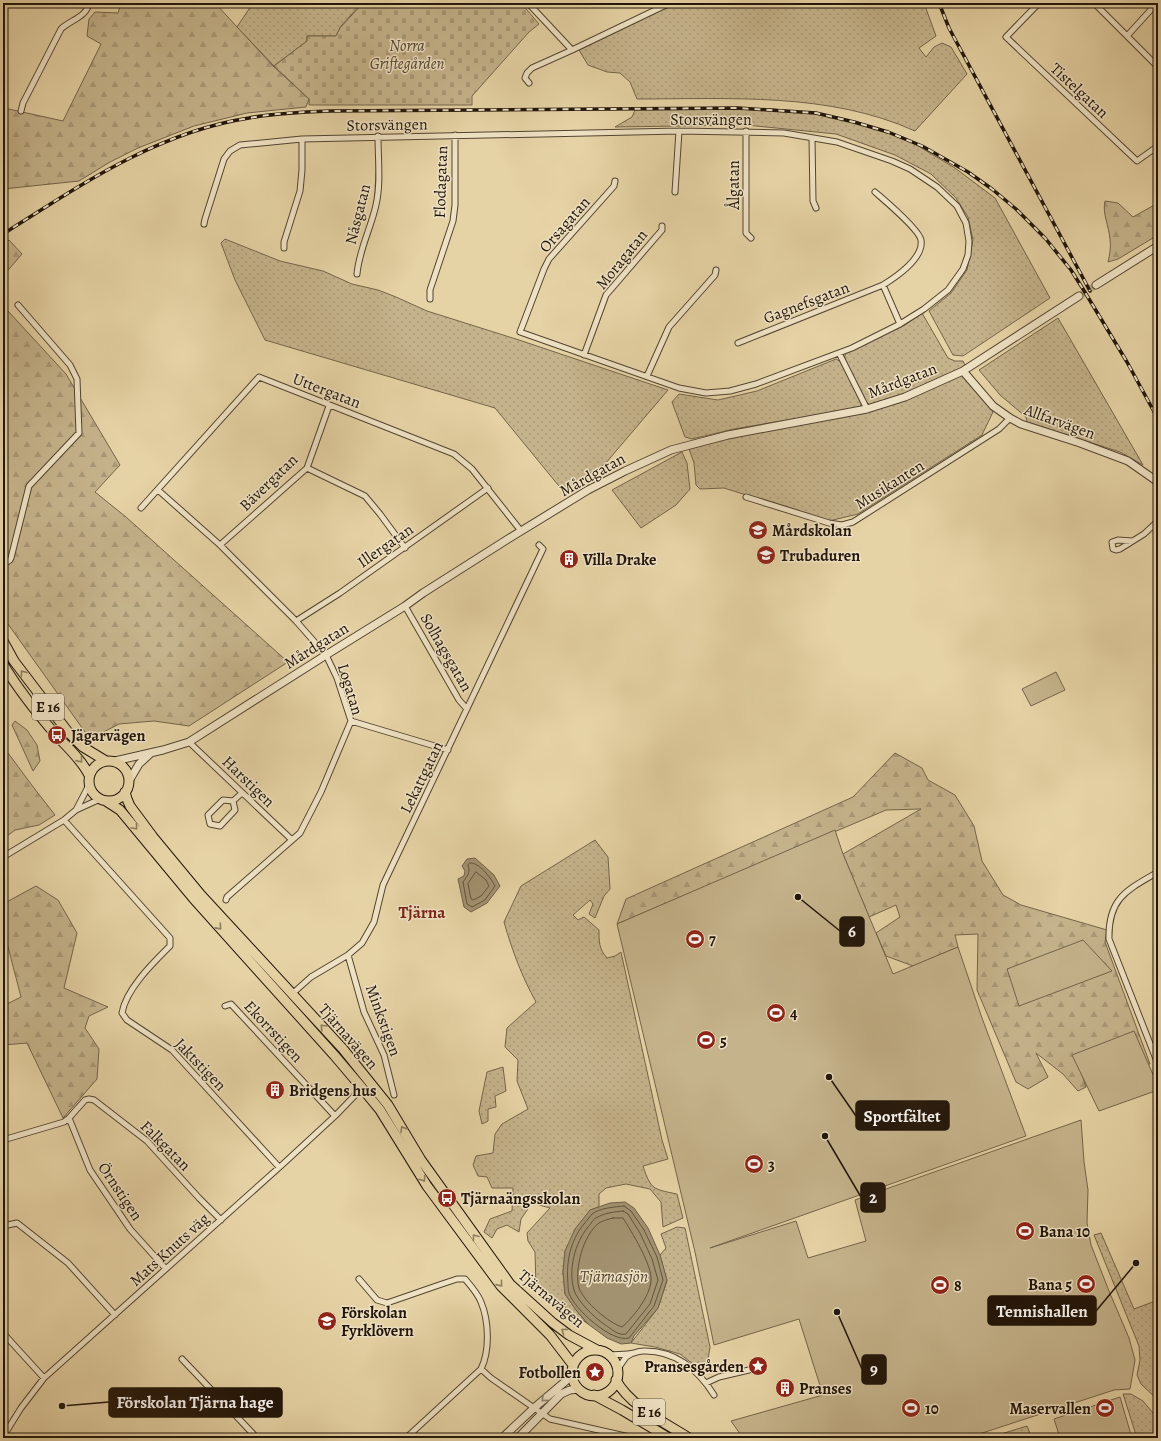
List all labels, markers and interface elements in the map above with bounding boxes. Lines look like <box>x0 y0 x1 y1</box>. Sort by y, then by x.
park label: Norra Griftegården <box>370 35 444 75</box>
street label: Tistelgatan <box>1045 58 1113 124</box>
street label: Storsvängen <box>670 109 752 131</box>
street label: Storsvängen <box>346 113 428 137</box>
street label: Flodagatan <box>429 145 453 219</box>
street label: Ålgatan <box>723 160 745 211</box>
street label: Nåsgatan <box>340 181 376 247</box>
street label: Orsagatan <box>534 192 595 257</box>
street label: Moragatan <box>591 225 653 294</box>
street label: Gagnefsgatan <box>760 276 853 329</box>
street label: Mårdgatan <box>865 358 940 404</box>
street label: Uttergatan <box>289 368 364 414</box>
street label: Allfarvägen <box>1020 399 1098 445</box>
street label: Mårdgatan <box>556 448 630 502</box>
street label: Bävergatan <box>235 449 303 516</box>
street label: Musikanten <box>851 455 929 515</box>
street label: Illergatan <box>353 518 418 573</box>
school or university icon: Mårdskolan <box>747 519 769 541</box>
place label: Mårdskolan <box>772 520 852 542</box>
school or university icon: Trubaduren <box>755 544 777 566</box>
place label: Trubaduren <box>780 545 860 567</box>
building icon: Villa Drake <box>558 548 580 570</box>
place label: Villa Drake <box>582 549 656 571</box>
street label: Solhagsgatan <box>415 609 478 696</box>
street label: Mårdgatan <box>280 617 353 674</box>
street label: Logatan <box>332 661 368 718</box>
one-way arrow <box>21 670 28 677</box>
road number: E 16 <box>32 694 64 720</box>
bus stop icon: Jägarvägen <box>46 724 68 746</box>
place label: Jägarvägen <box>71 725 146 747</box>
street label: Lekattgatan <box>395 737 449 817</box>
street label: Harstigen <box>217 751 280 813</box>
one-way arrow <box>75 755 82 762</box>
one-way arrow <box>130 823 137 830</box>
district label: Tjärna <box>398 901 446 924</box>
callout: 6 <box>840 917 864 946</box>
text: 6 <box>848 920 856 943</box>
one-way arrow <box>214 922 221 929</box>
sports icon: 7 <box>684 928 706 950</box>
place label: 7 <box>709 929 716 951</box>
street label: Minkstigen <box>360 981 406 1059</box>
street label: Ekorrstigen <box>239 996 308 1068</box>
street label: Tjärnavägen <box>314 999 383 1074</box>
sports icon: 4 <box>765 1002 787 1024</box>
place label: 4 <box>790 1003 798 1025</box>
one-way arrow <box>320 1024 327 1032</box>
sports icon: 5 <box>695 1029 717 1051</box>
place label: 5 <box>720 1030 727 1052</box>
street label: Jaktstigen <box>170 1033 231 1096</box>
building icon: Bridgens hus <box>264 1079 286 1101</box>
place label: Bridgens hus <box>289 1080 377 1102</box>
callout: Sportfältet <box>856 1101 949 1130</box>
text: Sportfältet <box>863 1105 941 1128</box>
street label: Falkgatan <box>135 1116 196 1176</box>
one-way arrow <box>400 1126 407 1133</box>
sports icon: 3 <box>743 1153 765 1175</box>
place label: 3 <box>768 1154 775 1176</box>
street label: Örnstigen <box>93 1158 148 1225</box>
one-way arrow <box>418 1175 426 1182</box>
callout: 2 <box>861 1183 885 1212</box>
text: 2 <box>869 1186 877 1209</box>
bus stop icon: Tjärnaängsskolan <box>436 1187 458 1209</box>
place label: Tjärnaängsskolan <box>461 1188 580 1210</box>
street label: Mats Knuts väg <box>125 1208 214 1292</box>
sports icon: Bana 10 <box>1014 1220 1036 1242</box>
place label: Bana 10 <box>1039 1221 1090 1243</box>
one-way arrow <box>473 1234 480 1241</box>
street label: Tjärnavägen <box>513 1264 589 1333</box>
water label: Tjärnasjön <box>580 1265 648 1288</box>
sports icon: Bana 5 <box>1075 1273 1097 1295</box>
sports icon: 8 <box>929 1274 951 1296</box>
place label: Bana 5 <box>1028 1274 1072 1296</box>
place label: 8 <box>954 1275 962 1297</box>
one-way arrow <box>495 1280 502 1287</box>
callout: Tennishallen <box>988 1296 1096 1325</box>
text: Tennishallen <box>996 1300 1088 1323</box>
place label: Förskolan Fyrklövern <box>341 1302 414 1342</box>
school or university icon: Förskolan Fyrklövern <box>316 1310 338 1332</box>
one-way arrow <box>561 1328 568 1335</box>
place icon: Pransesgården <box>747 1355 769 1377</box>
callout: 9 <box>862 1355 886 1384</box>
place label: Pransesgården <box>644 1356 744 1378</box>
text: 9 <box>870 1358 878 1381</box>
place icon: Fotbollen <box>584 1361 606 1383</box>
place label: Fotbollen <box>518 1362 581 1384</box>
building icon: Pranses <box>774 1377 796 1399</box>
place label: Pranses <box>799 1378 852 1400</box>
callout: Förskolan Tjärna hage <box>109 1388 282 1417</box>
text: Förskolan Tjärna hage <box>116 1391 274 1414</box>
one-way arrow <box>542 1395 549 1402</box>
sports icon: 10 <box>900 1397 922 1419</box>
sports icon: Maservallen <box>1094 1397 1116 1419</box>
place label: 10 <box>925 1398 939 1420</box>
place label: Maservallen <box>1010 1398 1091 1420</box>
road number: E 16 <box>633 1399 665 1425</box>

